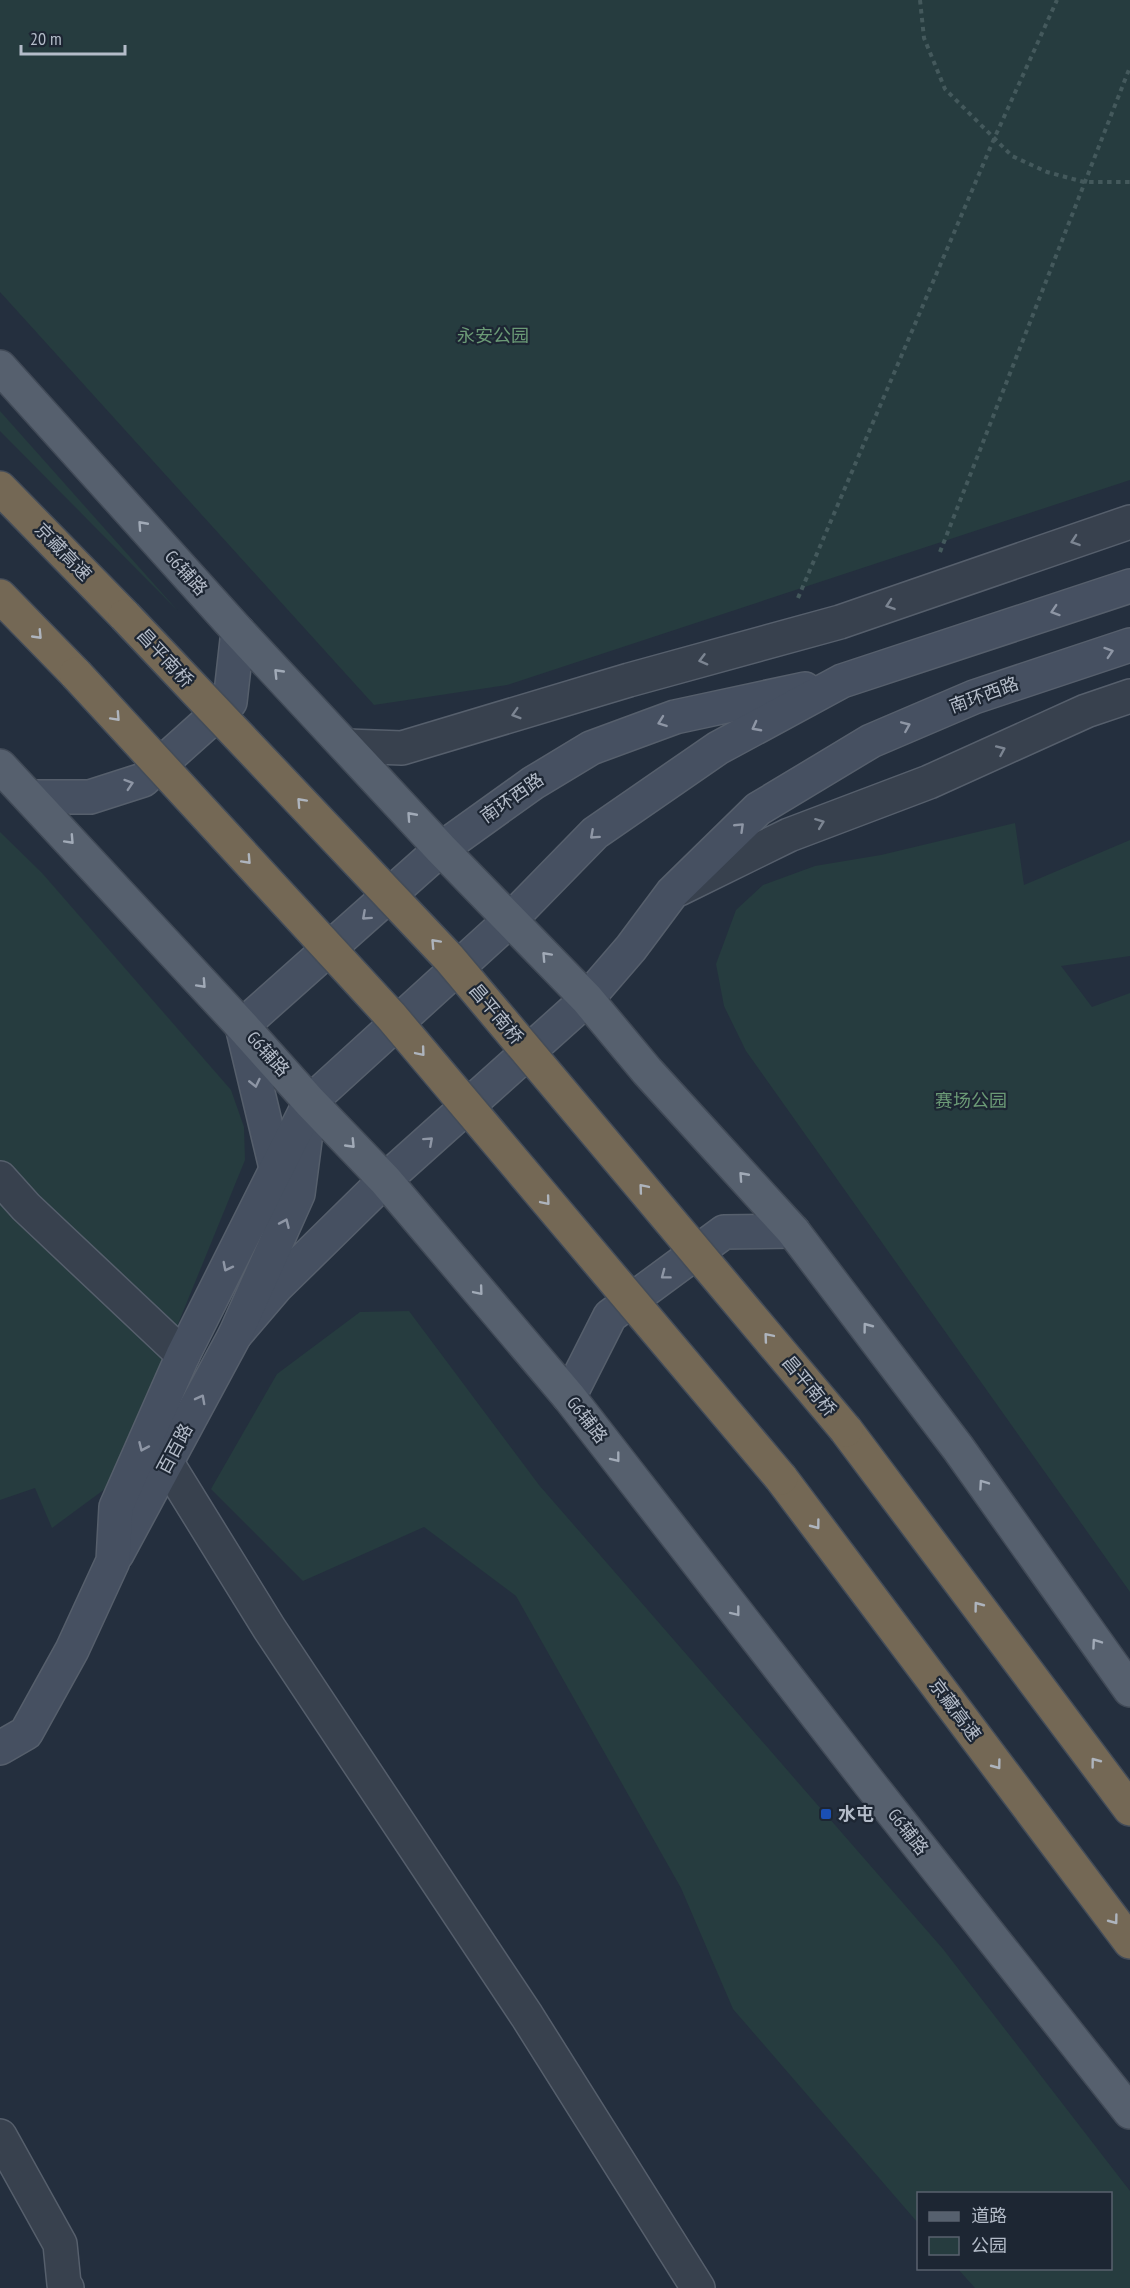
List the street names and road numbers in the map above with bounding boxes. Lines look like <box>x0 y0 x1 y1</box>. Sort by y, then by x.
street label: 京藏高速 <box>30 518 97 586</box>
street label: G6辅路 <box>160 545 213 600</box>
street label: 昌平南桥 <box>132 623 198 692</box>
street label: 南环西路 <box>946 671 1022 718</box>
street label: 南环西路 <box>476 768 548 828</box>
street label: 昌平南桥 <box>464 979 528 1049</box>
street label: G6辅路 <box>242 1026 295 1081</box>
street label: 昌平南桥 <box>777 1351 841 1421</box>
street label: G6辅路 <box>562 1392 613 1448</box>
street label: 百百路 <box>152 1420 197 1478</box>
street label: 京藏高速 <box>925 1674 986 1745</box>
street label: G6辅路 <box>883 1804 934 1860</box>

